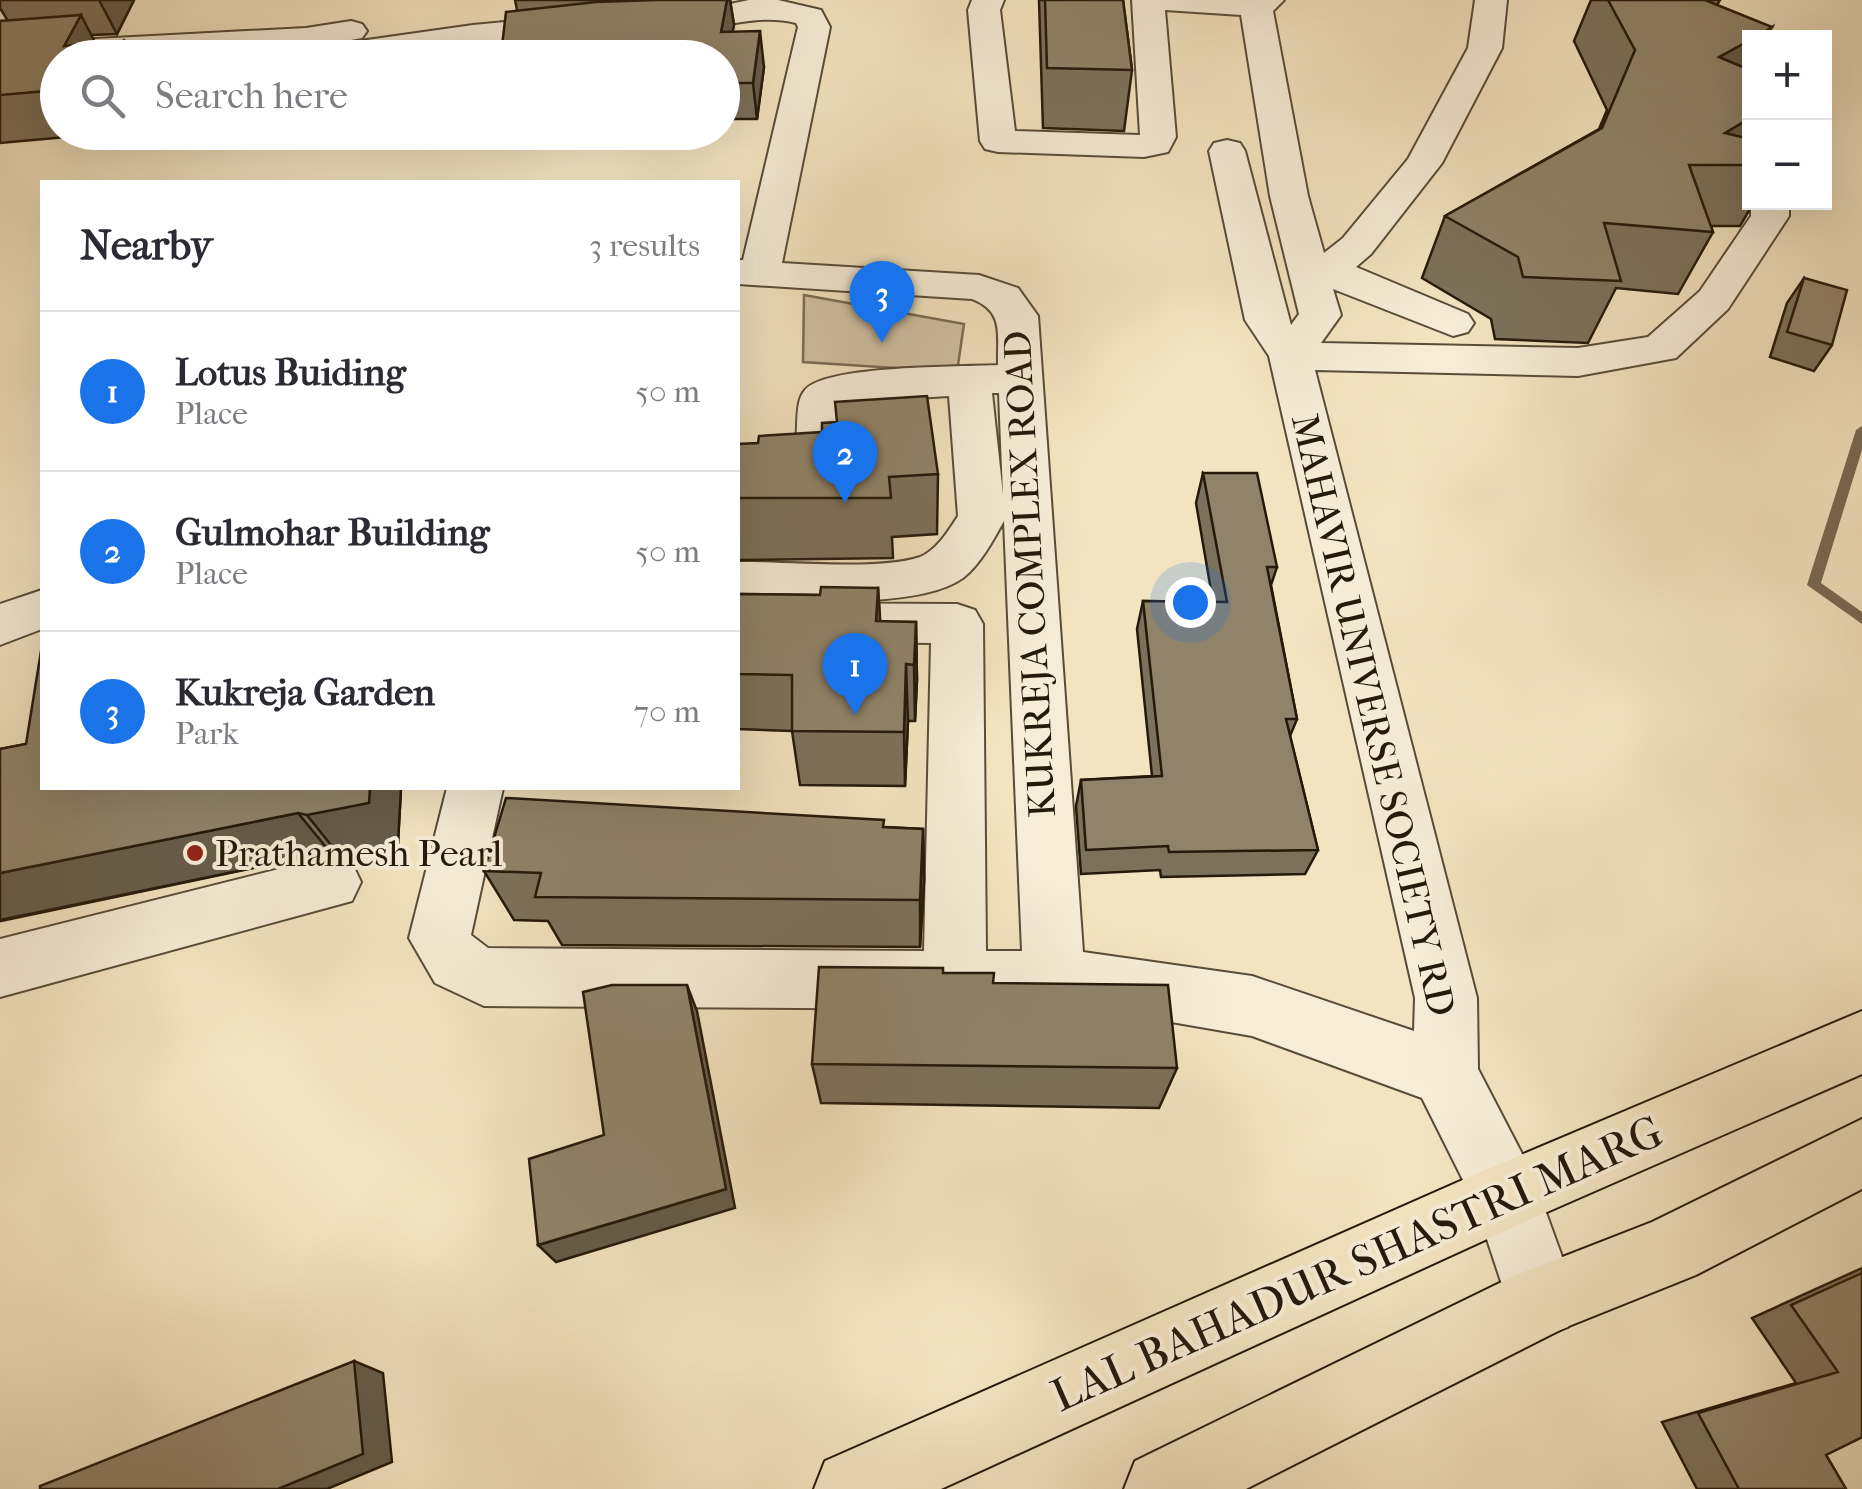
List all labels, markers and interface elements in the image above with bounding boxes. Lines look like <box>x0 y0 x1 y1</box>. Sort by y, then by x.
map controls <box>1742 30 1832 210</box>
button: + <box>1742 30 1832 120</box>
search box <box>40 40 740 150</box>
icon: search <box>75 68 130 123</box>
text: Search here <box>155 73 348 118</box>
button: − <box>1742 120 1832 210</box>
text: Nearby <box>80 221 212 270</box>
text: 3 results <box>589 227 700 264</box>
pin: 3 <box>850 260 914 343</box>
street label: KUKREJA COMPLEX ROAD <box>995 329 1065 819</box>
text: Lotus Buiding <box>175 350 406 395</box>
text: 1 <box>107 373 118 410</box>
text: 50 m <box>635 373 700 410</box>
text: Place <box>175 395 248 432</box>
street label: MAHAVIR UNIVERSE SOCIETY RD <box>1282 410 1464 1020</box>
pin: 2 <box>812 420 878 503</box>
text: Gulmohar Building <box>175 510 490 555</box>
text: 2 <box>104 533 121 570</box>
text: 50 m <box>635 533 700 570</box>
text: Place <box>175 555 248 592</box>
your location <box>1165 577 1216 628</box>
pin: 1 <box>822 632 888 715</box>
text: Kukreja Garden <box>175 670 435 715</box>
text: 3 <box>106 693 119 730</box>
text: 70 m <box>634 693 700 730</box>
text: Park <box>175 715 239 752</box>
place label: Prathamesh Pearl <box>215 831 503 876</box>
marker: Prathamesh Pearl <box>184 842 206 864</box>
street label: LAL BAHADUR SHASTRI MARG <box>1043 1105 1671 1423</box>

